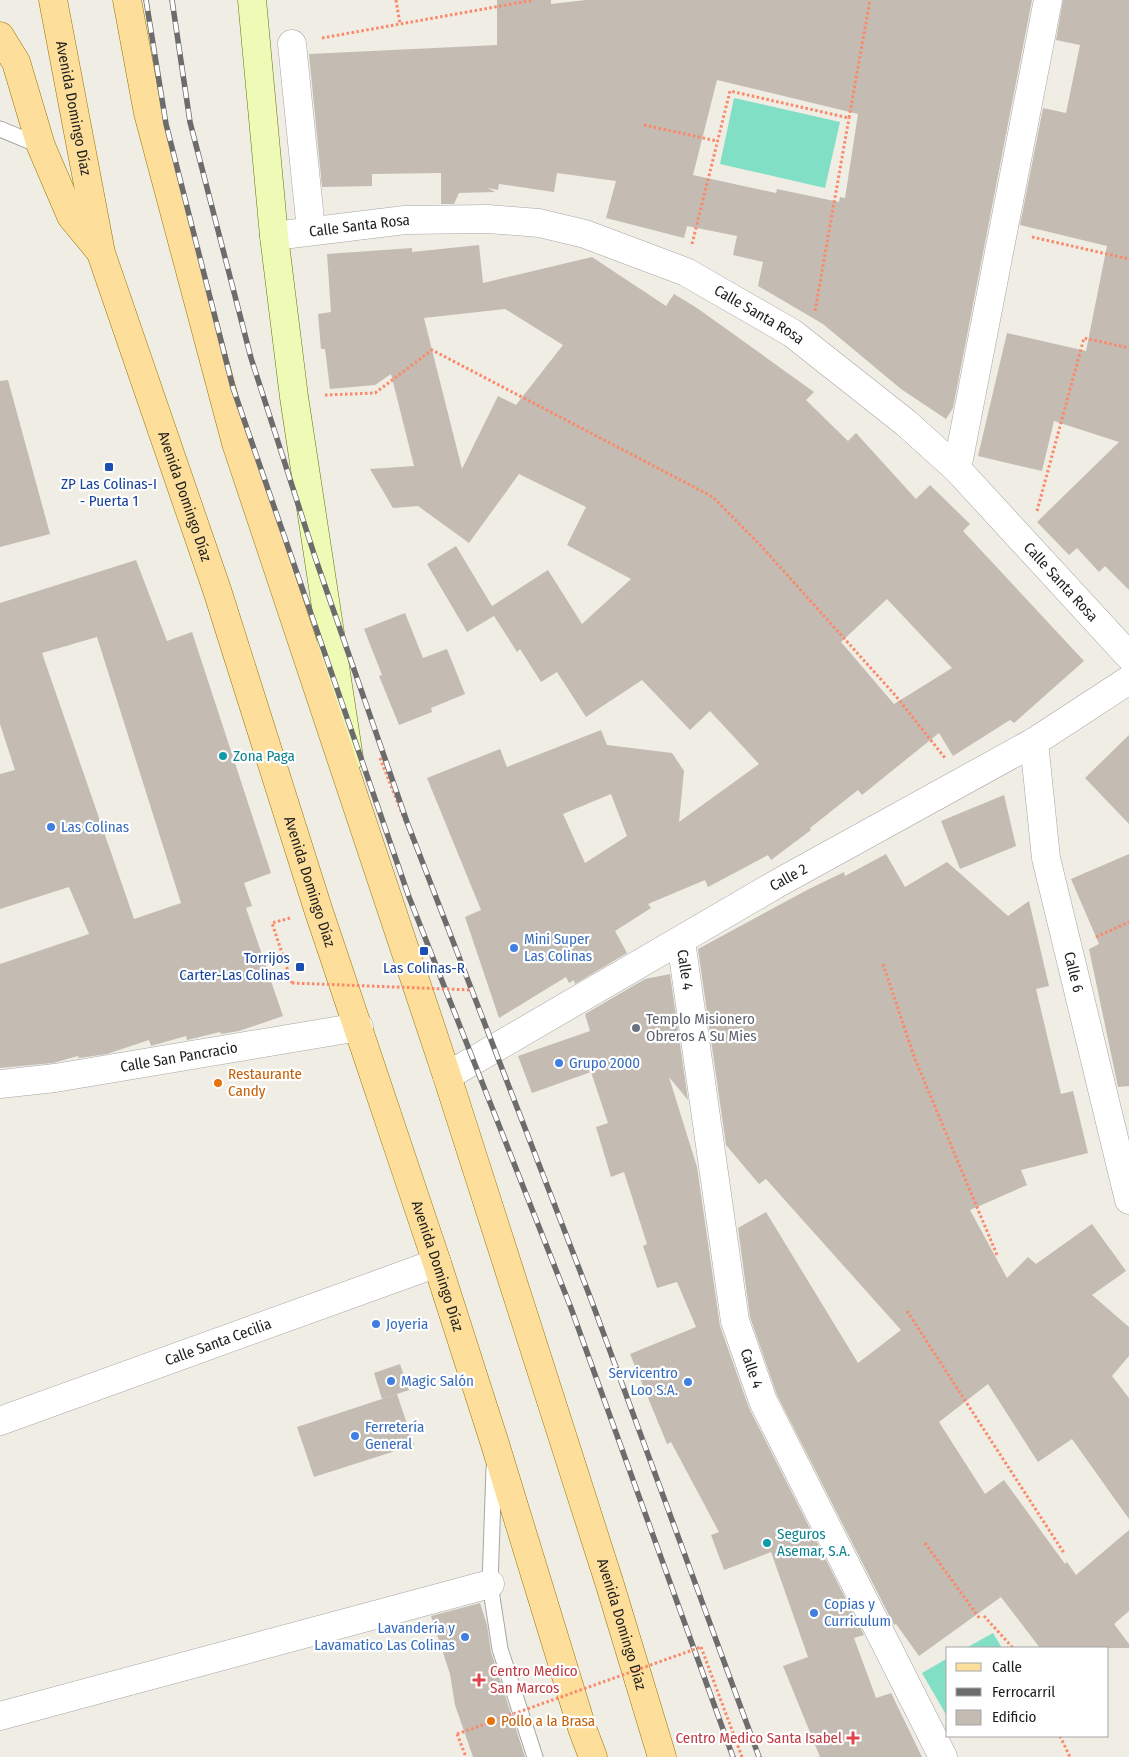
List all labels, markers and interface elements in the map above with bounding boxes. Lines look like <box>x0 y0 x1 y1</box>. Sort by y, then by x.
street label: Avenida Domingo Díaz <box>52 39 95 177</box>
street label: Calle Santa Rosa <box>308 211 410 241</box>
street label: Calle Santa Rosa <box>711 281 808 348</box>
street label: Avenida Domingo Díaz <box>154 429 216 564</box>
marker: ZP Las Colinas-I - Puerta 1 <box>103 461 115 473</box>
place label: ZP Las Colinas-I - Puerta 1 <box>61 475 157 510</box>
street label: Calle Santa Rosa <box>1020 539 1102 625</box>
place label: Zona Paga <box>233 747 295 765</box>
marker: Zona Paga <box>217 750 229 762</box>
street label: Avenida Domingo Díaz <box>280 814 339 950</box>
place label: Las Colinas <box>61 818 129 836</box>
marker: Las Colinas <box>45 821 57 833</box>
street label: Calle 2 <box>766 860 811 895</box>
place label: Mini Super Las Colinas <box>524 930 592 965</box>
marker: Mini Super Las Colinas <box>508 942 520 954</box>
marker: Las Colinas-R <box>418 945 430 957</box>
street label: Calle 4 <box>673 948 697 991</box>
place label: Torrijos Carter-Las Colinas <box>179 949 290 984</box>
street label: Calle 6 <box>1060 950 1087 994</box>
place label: Las Colinas-R <box>383 959 465 977</box>
marker: Torrijos Carter-Las Colinas <box>294 961 306 973</box>
place label: Templo Misionero Obreros A Su Mies <box>646 1010 757 1045</box>
marker: Templo Misionero Obreros A Su Mies <box>630 1022 642 1034</box>
street label: Calle San Pancracio <box>119 1038 239 1076</box>
place label: Grupo 2000 <box>569 1054 640 1072</box>
marker: Grupo 2000 <box>553 1057 565 1069</box>
place label: Restaurante Candy <box>228 1065 302 1100</box>
marker: Restaurante Candy <box>212 1077 224 1089</box>
street label: Avenida Domingo Díaz <box>408 1198 467 1334</box>
street label: Calle Santa Cecilia <box>162 1315 274 1370</box>
place label: Joyeria <box>386 1315 428 1333</box>
marker: Joyeria <box>370 1318 382 1330</box>
street label: Calle 4 <box>736 1346 767 1391</box>
place label: Servicentro Loo S.A. <box>608 1364 678 1399</box>
place label: Magic Salón <box>401 1372 474 1390</box>
marker: Magic Salón <box>385 1375 397 1387</box>
marker: Servicentro Loo S.A. <box>682 1376 694 1388</box>
place label: Ferretería General <box>365 1418 424 1453</box>
marker: Ferretería General <box>349 1430 361 1442</box>
place label: Seguros Asemar, S.A. <box>777 1525 850 1560</box>
marker: Seguros Asemar, S.A. <box>761 1537 773 1549</box>
street label: Avenida Domingo Díaz <box>593 1556 650 1692</box>
place label: Copias y Curriculum <box>824 1595 891 1630</box>
marker: Copias y Curriculum <box>808 1607 820 1619</box>
place label: Lavandería y Lavamatico Las Colinas <box>314 1619 455 1654</box>
marker: Lavandería y Lavamatico Las Colinas <box>459 1631 471 1643</box>
legend <box>946 1647 1109 1737</box>
text: Calle <box>992 1658 1022 1676</box>
place label: Centro Medico San Marcos <box>490 1662 578 1697</box>
marker: Centro Medico San Marcos <box>472 1673 486 1687</box>
text: Ferrocarril <box>992 1683 1055 1701</box>
text: Edificio <box>992 1708 1037 1726</box>
place label: Pollo a la Brasa <box>501 1712 595 1730</box>
marker: Pollo a la Brasa <box>485 1715 497 1727</box>
place label: Centro Medico Santa Isabel <box>675 1729 842 1747</box>
marker: Centro Medico Santa Isabel <box>846 1731 860 1745</box>

